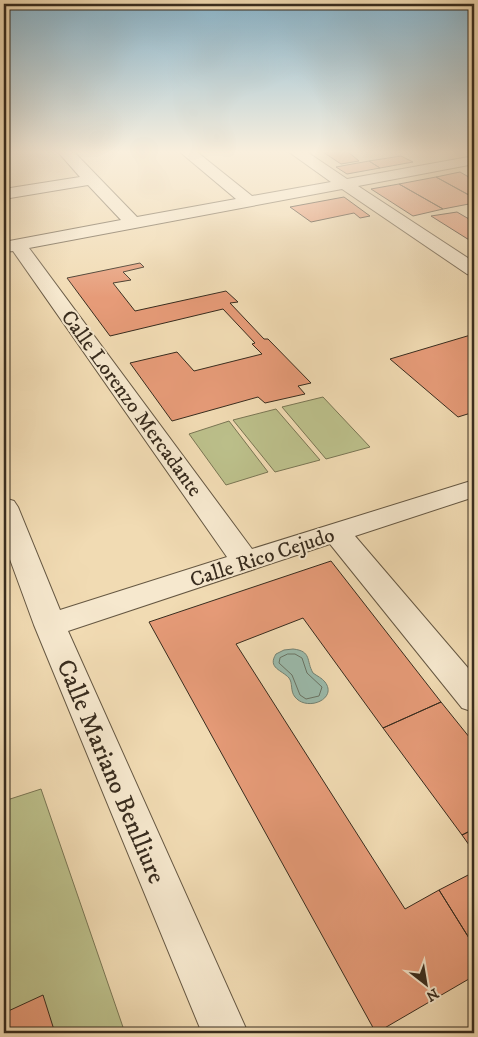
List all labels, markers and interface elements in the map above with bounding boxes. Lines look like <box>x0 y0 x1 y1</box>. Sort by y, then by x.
street label: Calle Lorenzo Mercadante <box>55 305 208 502</box>
street label: Calle Rico Cejudo <box>187 522 338 594</box>
street label: Calle Mariano Benlliure <box>49 655 172 888</box>
north arrow <box>400 960 450 1010</box>
text: N <box>422 984 442 1005</box>

